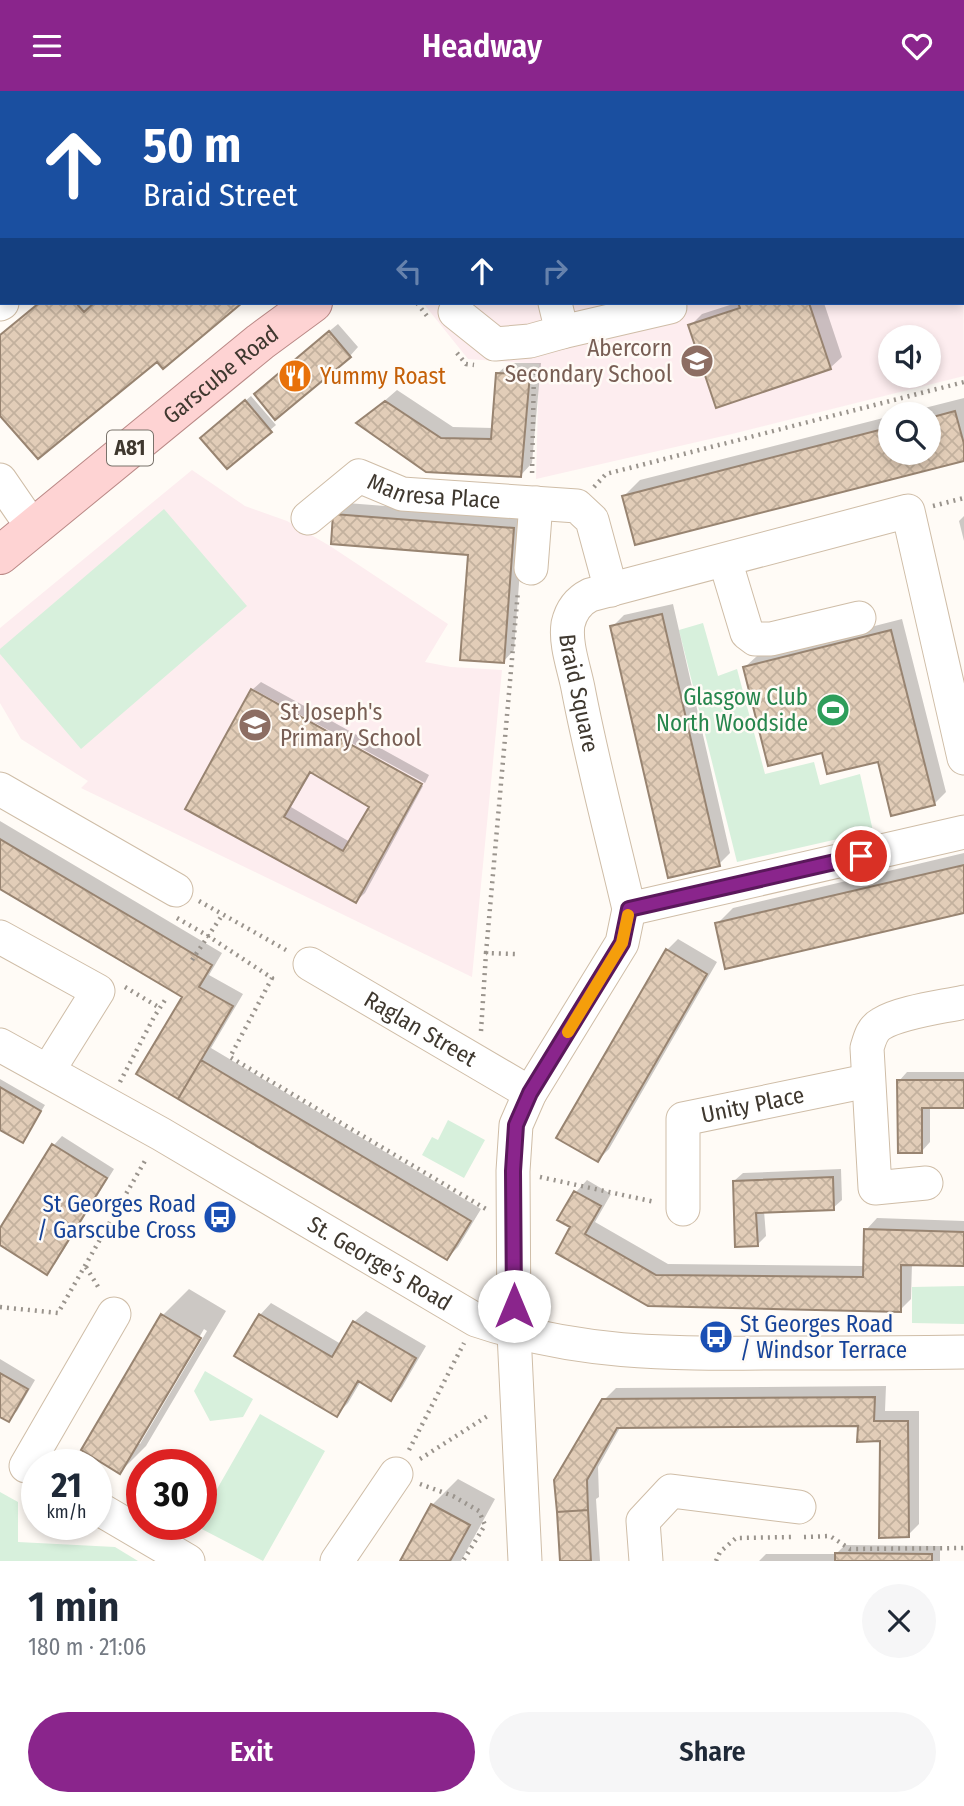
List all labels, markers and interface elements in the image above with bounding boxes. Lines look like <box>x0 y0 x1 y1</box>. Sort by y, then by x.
icon: menu <box>28 27 66 65</box>
text: Headway <box>422 27 542 65</box>
icon: heart <box>898 27 936 65</box>
text: 50 m <box>143 116 241 175</box>
icon: ahead <box>28 119 119 210</box>
text: Braid Street <box>143 176 298 214</box>
icon: left <box>390 252 428 290</box>
icon: ahead <box>463 252 501 290</box>
icon: right <box>536 252 574 290</box>
street label: Garscube Road <box>157 319 284 430</box>
map controls <box>878 325 941 465</box>
button: sound <box>878 325 941 388</box>
place label: Abercorn Secondary School <box>505 334 672 388</box>
school or university icon: Abercorn Secondary School <box>678 342 716 380</box>
restaurant icon: Yummy Roast <box>276 357 314 395</box>
place label: Yummy Roast <box>320 362 446 390</box>
button: search <box>878 402 941 465</box>
road number: A81 <box>107 431 153 465</box>
street label: Manresa Place <box>363 467 501 515</box>
street label: Braid Square <box>553 633 605 755</box>
place label: Glasgow Club North Woodside <box>656 683 808 737</box>
sports icon: Glasgow Club North Woodside <box>814 691 852 729</box>
place label: St Joseph's Primary School <box>280 698 422 752</box>
school or university icon: St Joseph's Primary School <box>236 706 274 744</box>
pin <box>831 826 891 886</box>
icon: arrive <box>842 837 880 875</box>
street label: Raglan Street <box>359 985 482 1073</box>
street label: Unity Place <box>699 1080 807 1129</box>
place label: St Georges Road / Garscube Cross <box>37 1190 196 1244</box>
bus stop icon: St Georges Road / Garscube Cross <box>201 1198 239 1236</box>
street label: St. George's Road <box>303 1210 457 1317</box>
position arrow <box>477 1269 551 1343</box>
place label: St Georges Road / Windsor Terrace <box>740 1310 907 1364</box>
bus stop icon: St Georges Road / Windsor Terrace <box>697 1318 735 1356</box>
speed limit sign: 30 <box>126 1449 217 1540</box>
text: 21 <box>51 1464 82 1506</box>
text: km/h <box>46 1501 87 1523</box>
text: 1 min <box>28 1582 119 1632</box>
button: close <box>862 1584 936 1658</box>
text: 180 m · 21:06 <box>28 1633 146 1661</box>
button: Exit <box>28 1712 475 1792</box>
button: Share <box>489 1712 936 1792</box>

